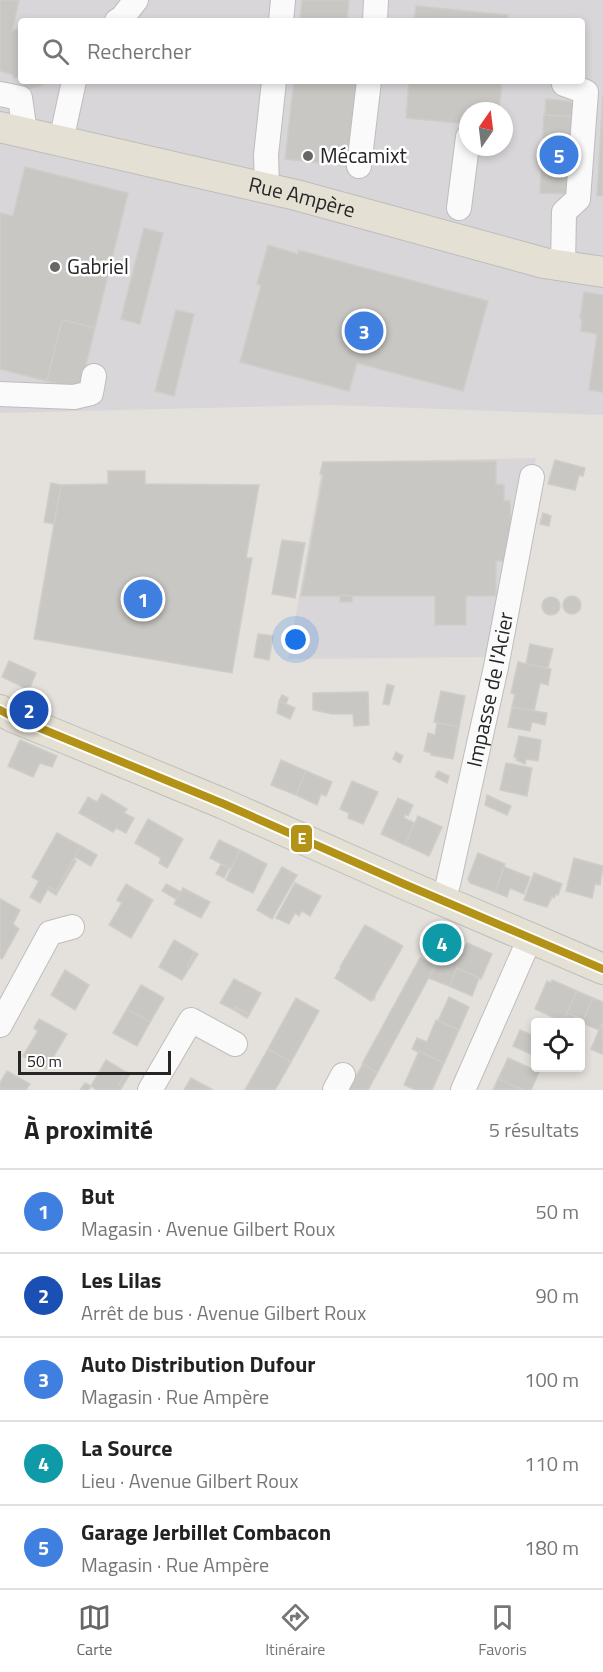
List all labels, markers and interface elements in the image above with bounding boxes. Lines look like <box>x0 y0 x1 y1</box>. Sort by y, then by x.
search box <box>18 18 585 84</box>
text: Rechercher <box>87 34 192 68</box>
icon: search <box>39 35 72 68</box>
north arrow <box>459 102 513 156</box>
pin: 5 <box>540 132 578 178</box>
place label: Mécamixt <box>320 139 407 171</box>
marker: Mécamixt <box>301 149 315 163</box>
street label: Rue Ampère <box>246 168 359 226</box>
place label: Gabriel <box>67 250 129 282</box>
marker: Gabriel <box>48 260 62 274</box>
pin: 3 <box>344 308 384 354</box>
pin: 1 <box>124 576 162 622</box>
street label: Impasse de l'Acier <box>457 609 521 770</box>
your location <box>281 625 310 654</box>
pin: 2 <box>9 688 48 732</box>
line badge: E <box>290 824 313 853</box>
text: E <box>298 826 307 850</box>
pin: 4 <box>422 920 462 966</box>
map controls <box>531 1018 585 1072</box>
button: locate <box>531 1018 585 1072</box>
scale bar <box>18 1048 171 1076</box>
text: 50 m <box>27 1049 62 1073</box>
text: À proximité <box>24 1110 153 1149</box>
text: 5 résultats <box>489 1114 579 1145</box>
text: But <box>81 1179 115 1213</box>
text: 1 <box>38 1196 49 1227</box>
text: 50 m <box>535 1196 579 1227</box>
text: Magasin · Avenue Gilbert Roux <box>81 1213 335 1244</box>
text: Les Lilas <box>81 1263 161 1297</box>
text: 2 <box>38 1280 49 1311</box>
text: 90 m <box>535 1280 579 1311</box>
text: Arrêt de bus · Avenue Gilbert Roux <box>81 1297 366 1328</box>
text: Auto Distribution Dufour <box>81 1347 315 1381</box>
text: 3 <box>38 1364 49 1395</box>
text: 100 m <box>524 1364 579 1395</box>
text: Magasin · Rue Ampère <box>81 1381 269 1412</box>
text: La Source <box>81 1431 172 1465</box>
text: 4 <box>38 1448 49 1479</box>
text: 110 m <box>524 1448 579 1479</box>
text: Lieu · Avenue Gilbert Roux <box>81 1465 298 1496</box>
text: Garage Jerbillet Combacon <box>81 1515 331 1549</box>
text: 5 <box>38 1532 49 1563</box>
text: 180 m <box>524 1532 579 1563</box>
text: Magasin · Rue Ampère <box>81 1549 269 1580</box>
tab: Carte <box>76 1601 112 1661</box>
tab: Itinéraire <box>265 1601 325 1661</box>
tab: Favoris <box>478 1601 527 1661</box>

